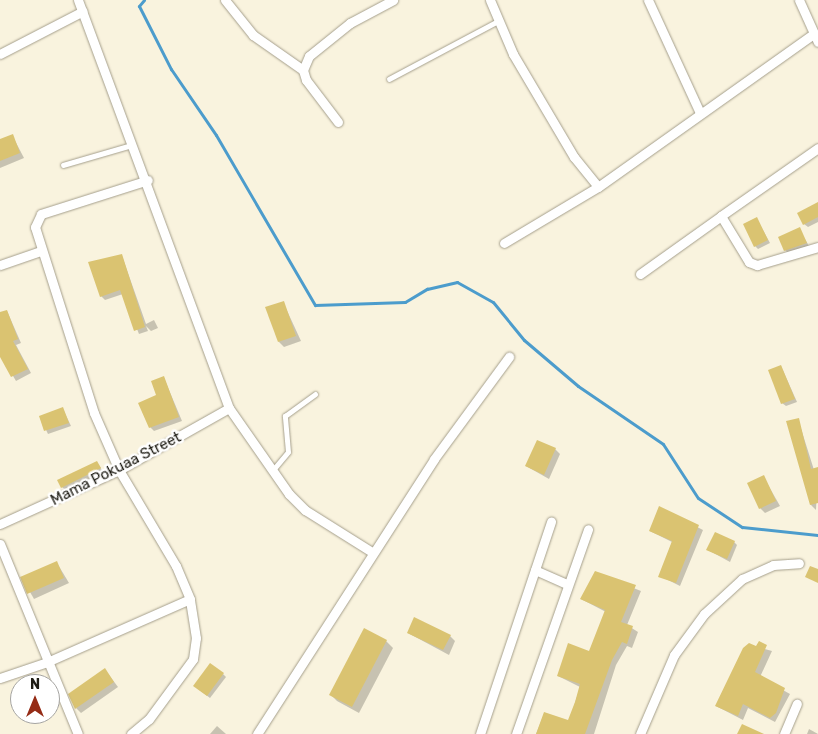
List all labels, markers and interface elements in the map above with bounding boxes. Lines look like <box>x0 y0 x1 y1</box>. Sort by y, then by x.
street label: Mama Pokuaa Street <box>48 428 184 510</box>
north arrow <box>10 674 60 724</box>
text: N <box>30 676 40 693</box>

